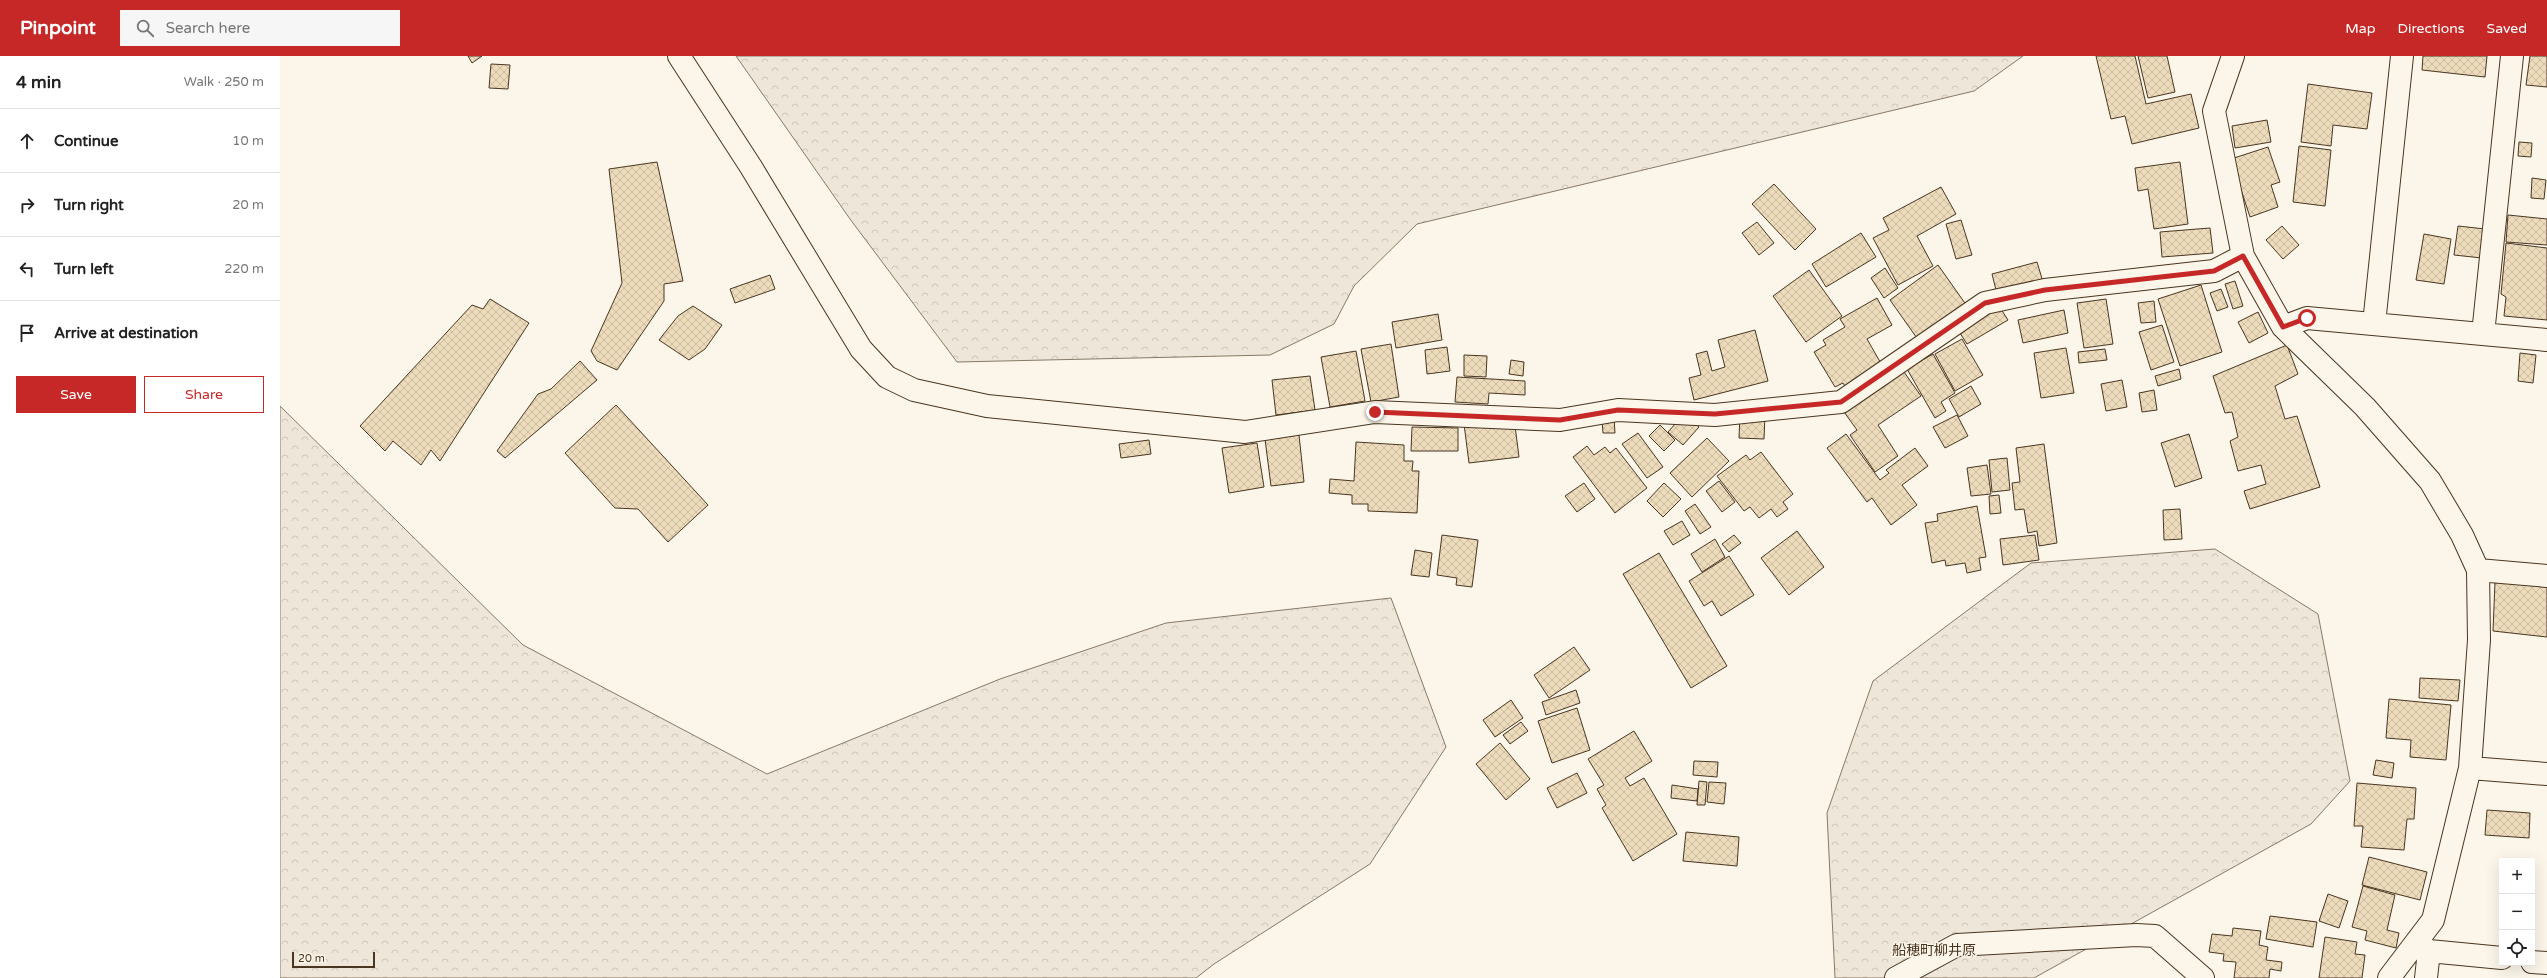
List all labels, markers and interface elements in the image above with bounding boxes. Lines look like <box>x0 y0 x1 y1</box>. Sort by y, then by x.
search box <box>120 10 400 46</box>
text: Pinpoint <box>20 17 96 39</box>
icon: search <box>134 17 156 39</box>
text: Search here <box>166 19 250 37</box>
text: Map <box>2345 20 2376 37</box>
text: Directions <box>2398 20 2465 37</box>
text: Saved <box>2487 20 2527 37</box>
text: 4 min <box>16 72 61 93</box>
text: Walk · 250 m <box>184 74 264 90</box>
icon: ahead <box>16 130 38 152</box>
text: Continue <box>54 132 118 150</box>
text: 10 m <box>232 133 264 149</box>
icon: right <box>16 194 38 216</box>
text: Turn right <box>54 196 124 214</box>
text: 20 m <box>232 197 264 213</box>
icon: left <box>16 258 38 280</box>
text: Turn left <box>54 260 114 278</box>
text: 220 m <box>224 261 264 277</box>
route start <box>2298 309 2316 327</box>
icon: arrive <box>16 322 38 344</box>
text: Arrive at destination <box>54 324 198 342</box>
button: Save <box>16 376 136 413</box>
button: Share <box>144 376 264 413</box>
route end <box>1366 403 1384 421</box>
map controls <box>2499 858 2535 966</box>
button: + <box>2499 858 2535 894</box>
button: − <box>2499 894 2535 930</box>
button: locate <box>2499 930 2535 966</box>
district label: 船穂町柳井原 <box>1892 942 1976 959</box>
scale bar <box>292 950 375 969</box>
text: 20 m <box>298 952 325 965</box>

